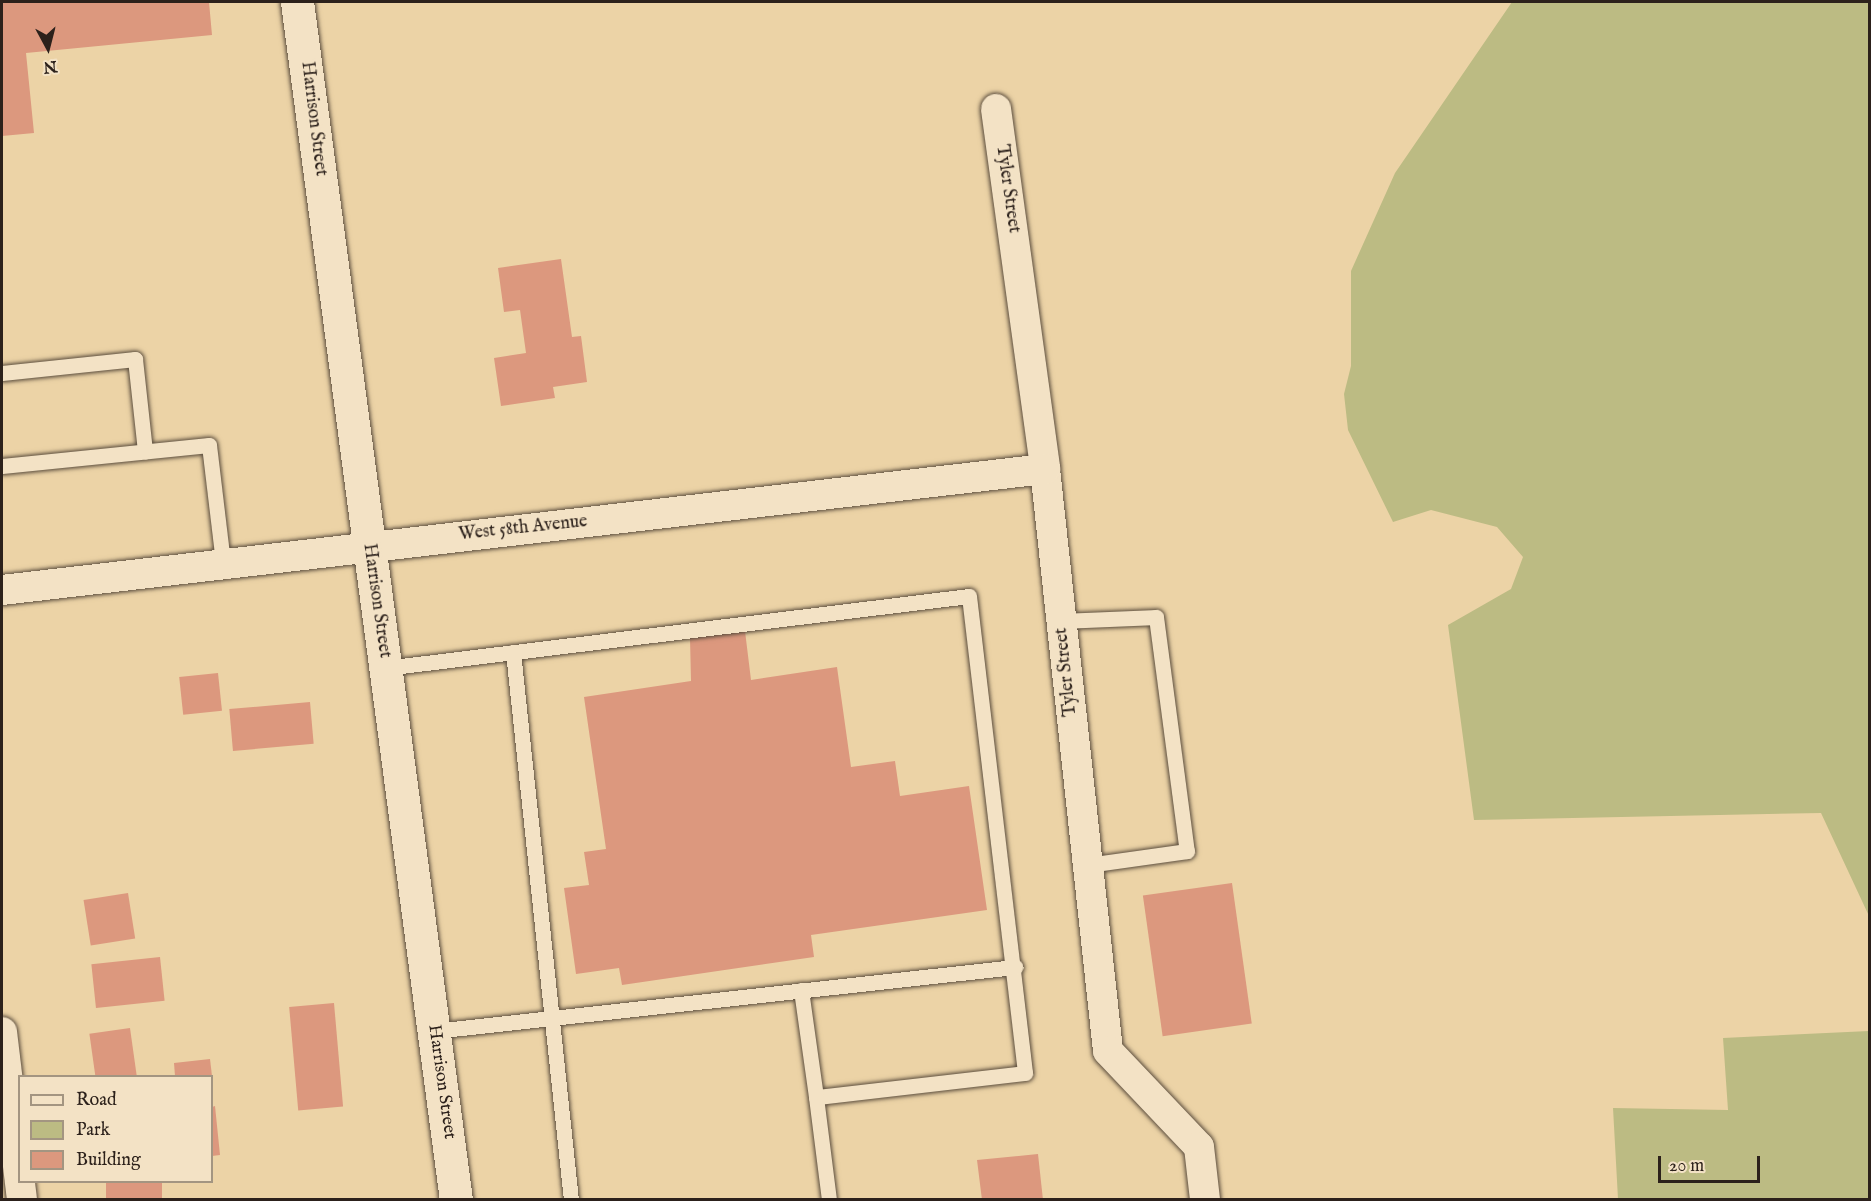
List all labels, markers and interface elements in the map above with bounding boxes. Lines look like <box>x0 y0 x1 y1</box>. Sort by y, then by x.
north arrow <box>18 18 78 78</box>
text: N <box>42 55 58 77</box>
street label: Harrison Street <box>295 60 331 178</box>
street label: Tyler Street <box>990 143 1024 235</box>
street label: West 58th Avenue <box>458 512 588 546</box>
street label: Harrison Street <box>357 542 395 660</box>
street label: Tyler Street <box>1052 626 1082 718</box>
street label: Harrison Street <box>422 1023 460 1141</box>
legend <box>18 1075 213 1183</box>
text: Road <box>76 1089 117 1112</box>
text: Park <box>76 1119 110 1142</box>
scale bar <box>1661 1144 1763 1182</box>
text: Building <box>76 1149 141 1172</box>
text: 20 m <box>1669 1155 1704 1178</box>

